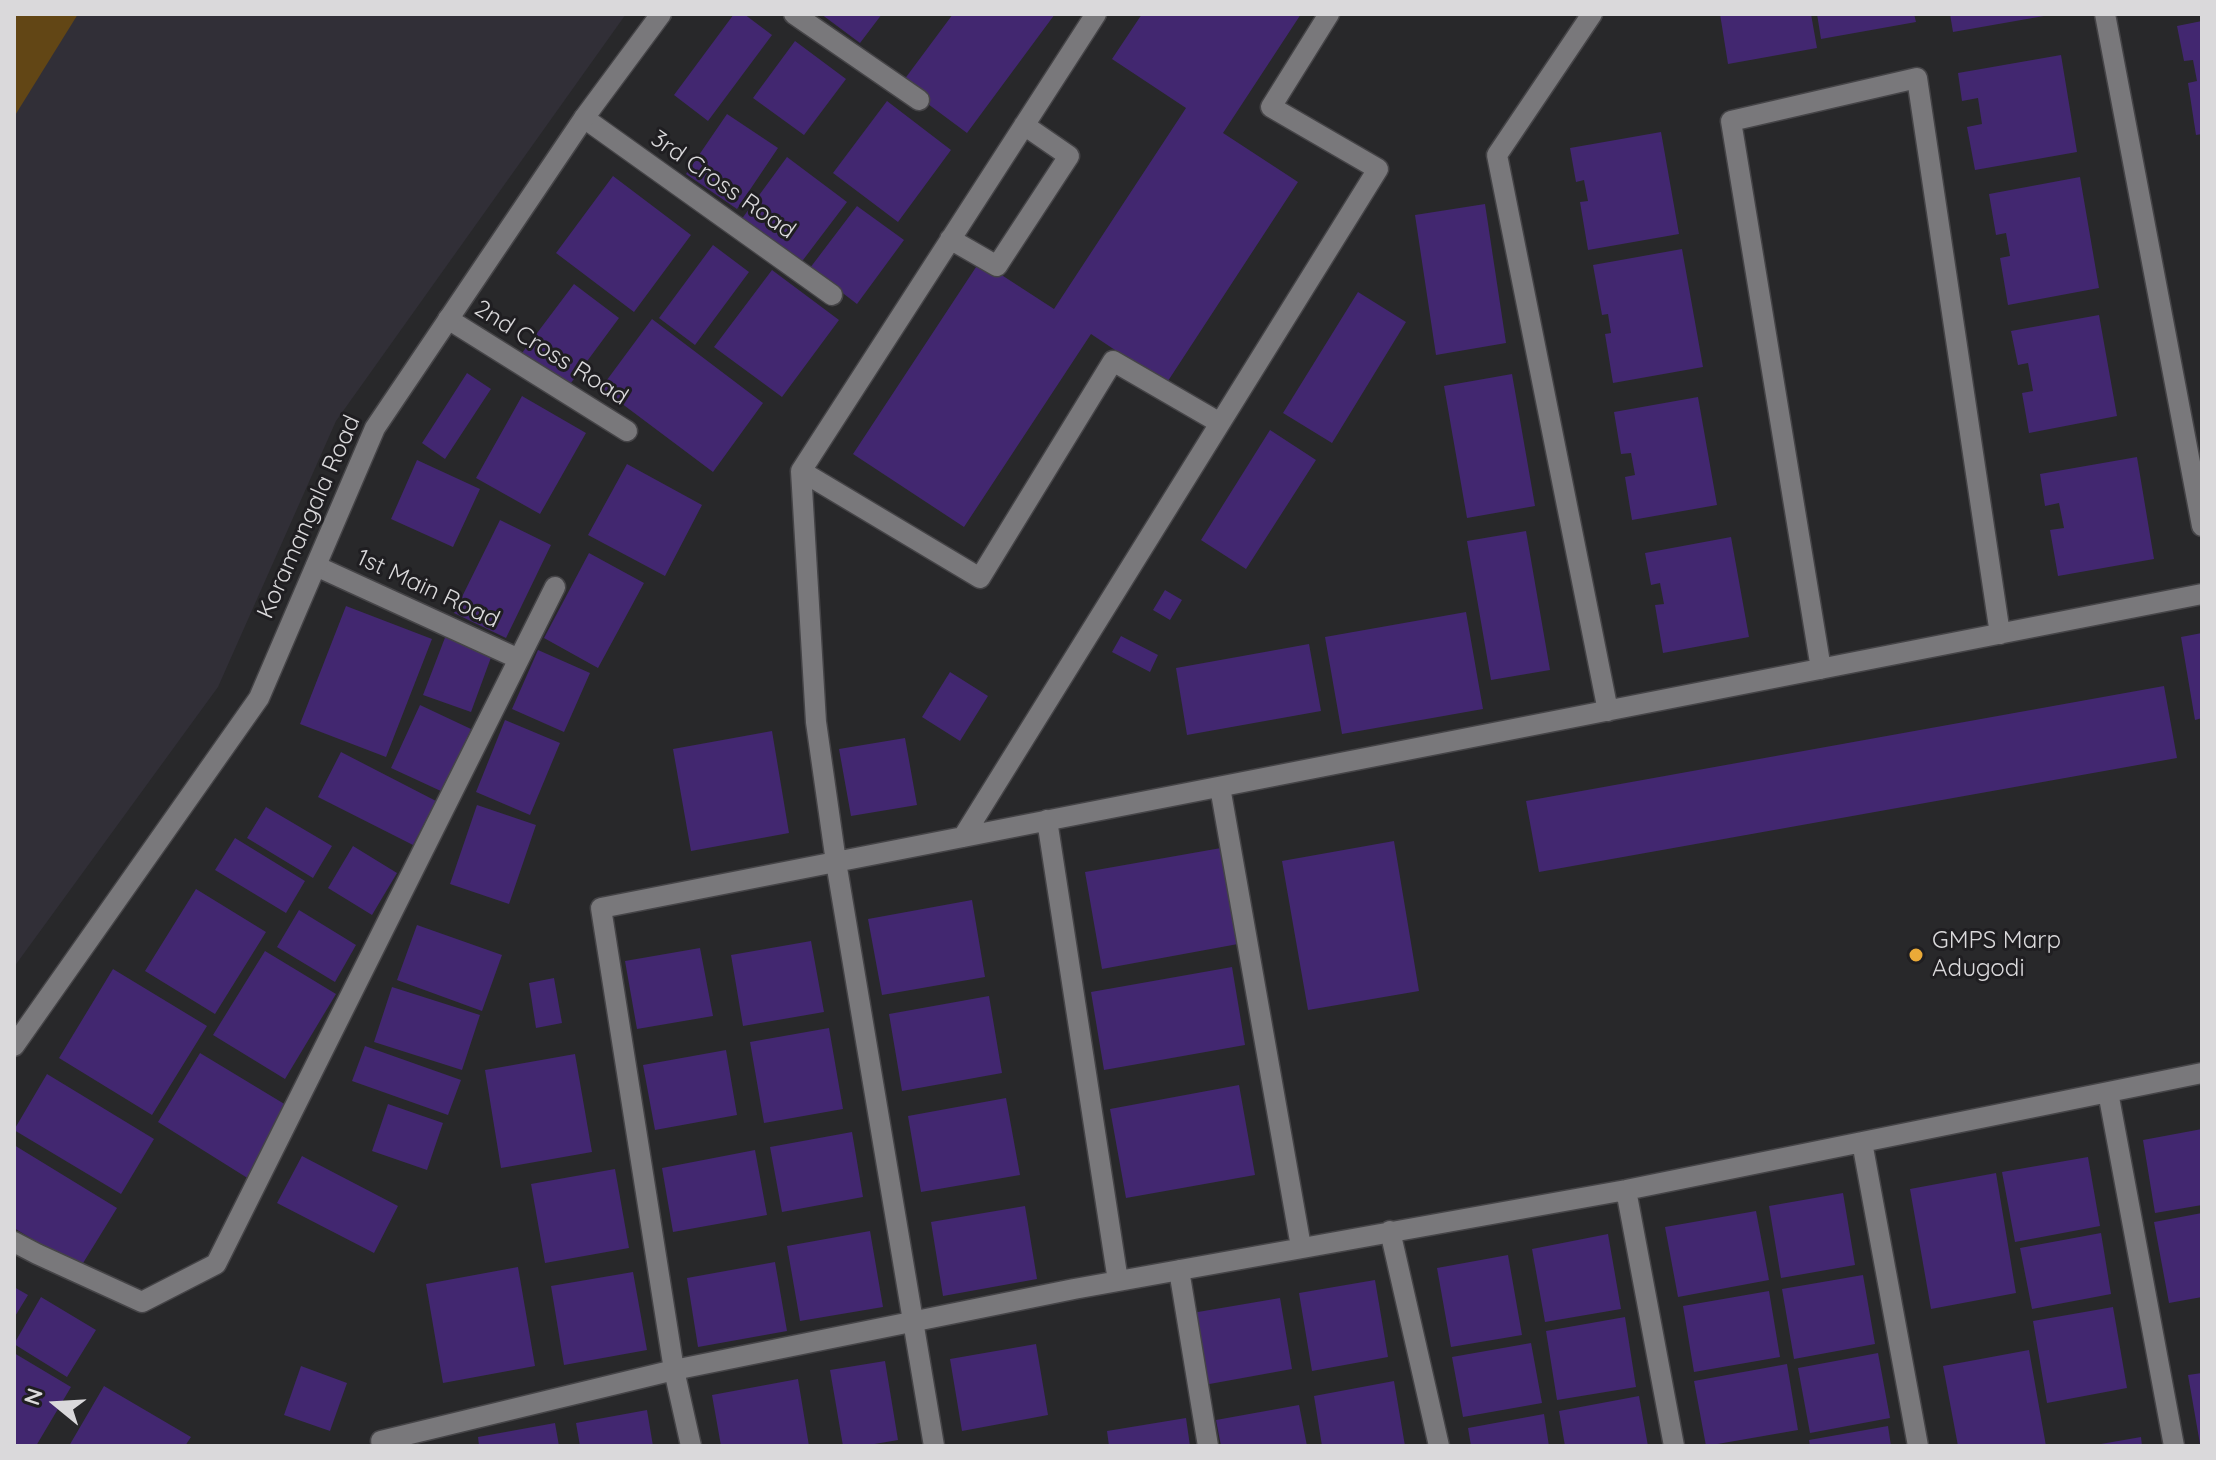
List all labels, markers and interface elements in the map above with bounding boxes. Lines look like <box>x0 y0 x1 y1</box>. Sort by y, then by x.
street label: 3rd Cross Road <box>645 124 801 246</box>
street label: 2nd Cross Road <box>469 294 633 412</box>
street label: Koramangala Road <box>251 411 367 623</box>
street label: 1st Main Road <box>352 543 504 635</box>
place label: GMPS Marp Adugodi <box>1932 927 2061 983</box>
marker: GMPS Marp Adugodi <box>1907 946 1925 964</box>
north arrow <box>16 1364 96 1444</box>
text: N <box>17 1385 49 1409</box>

